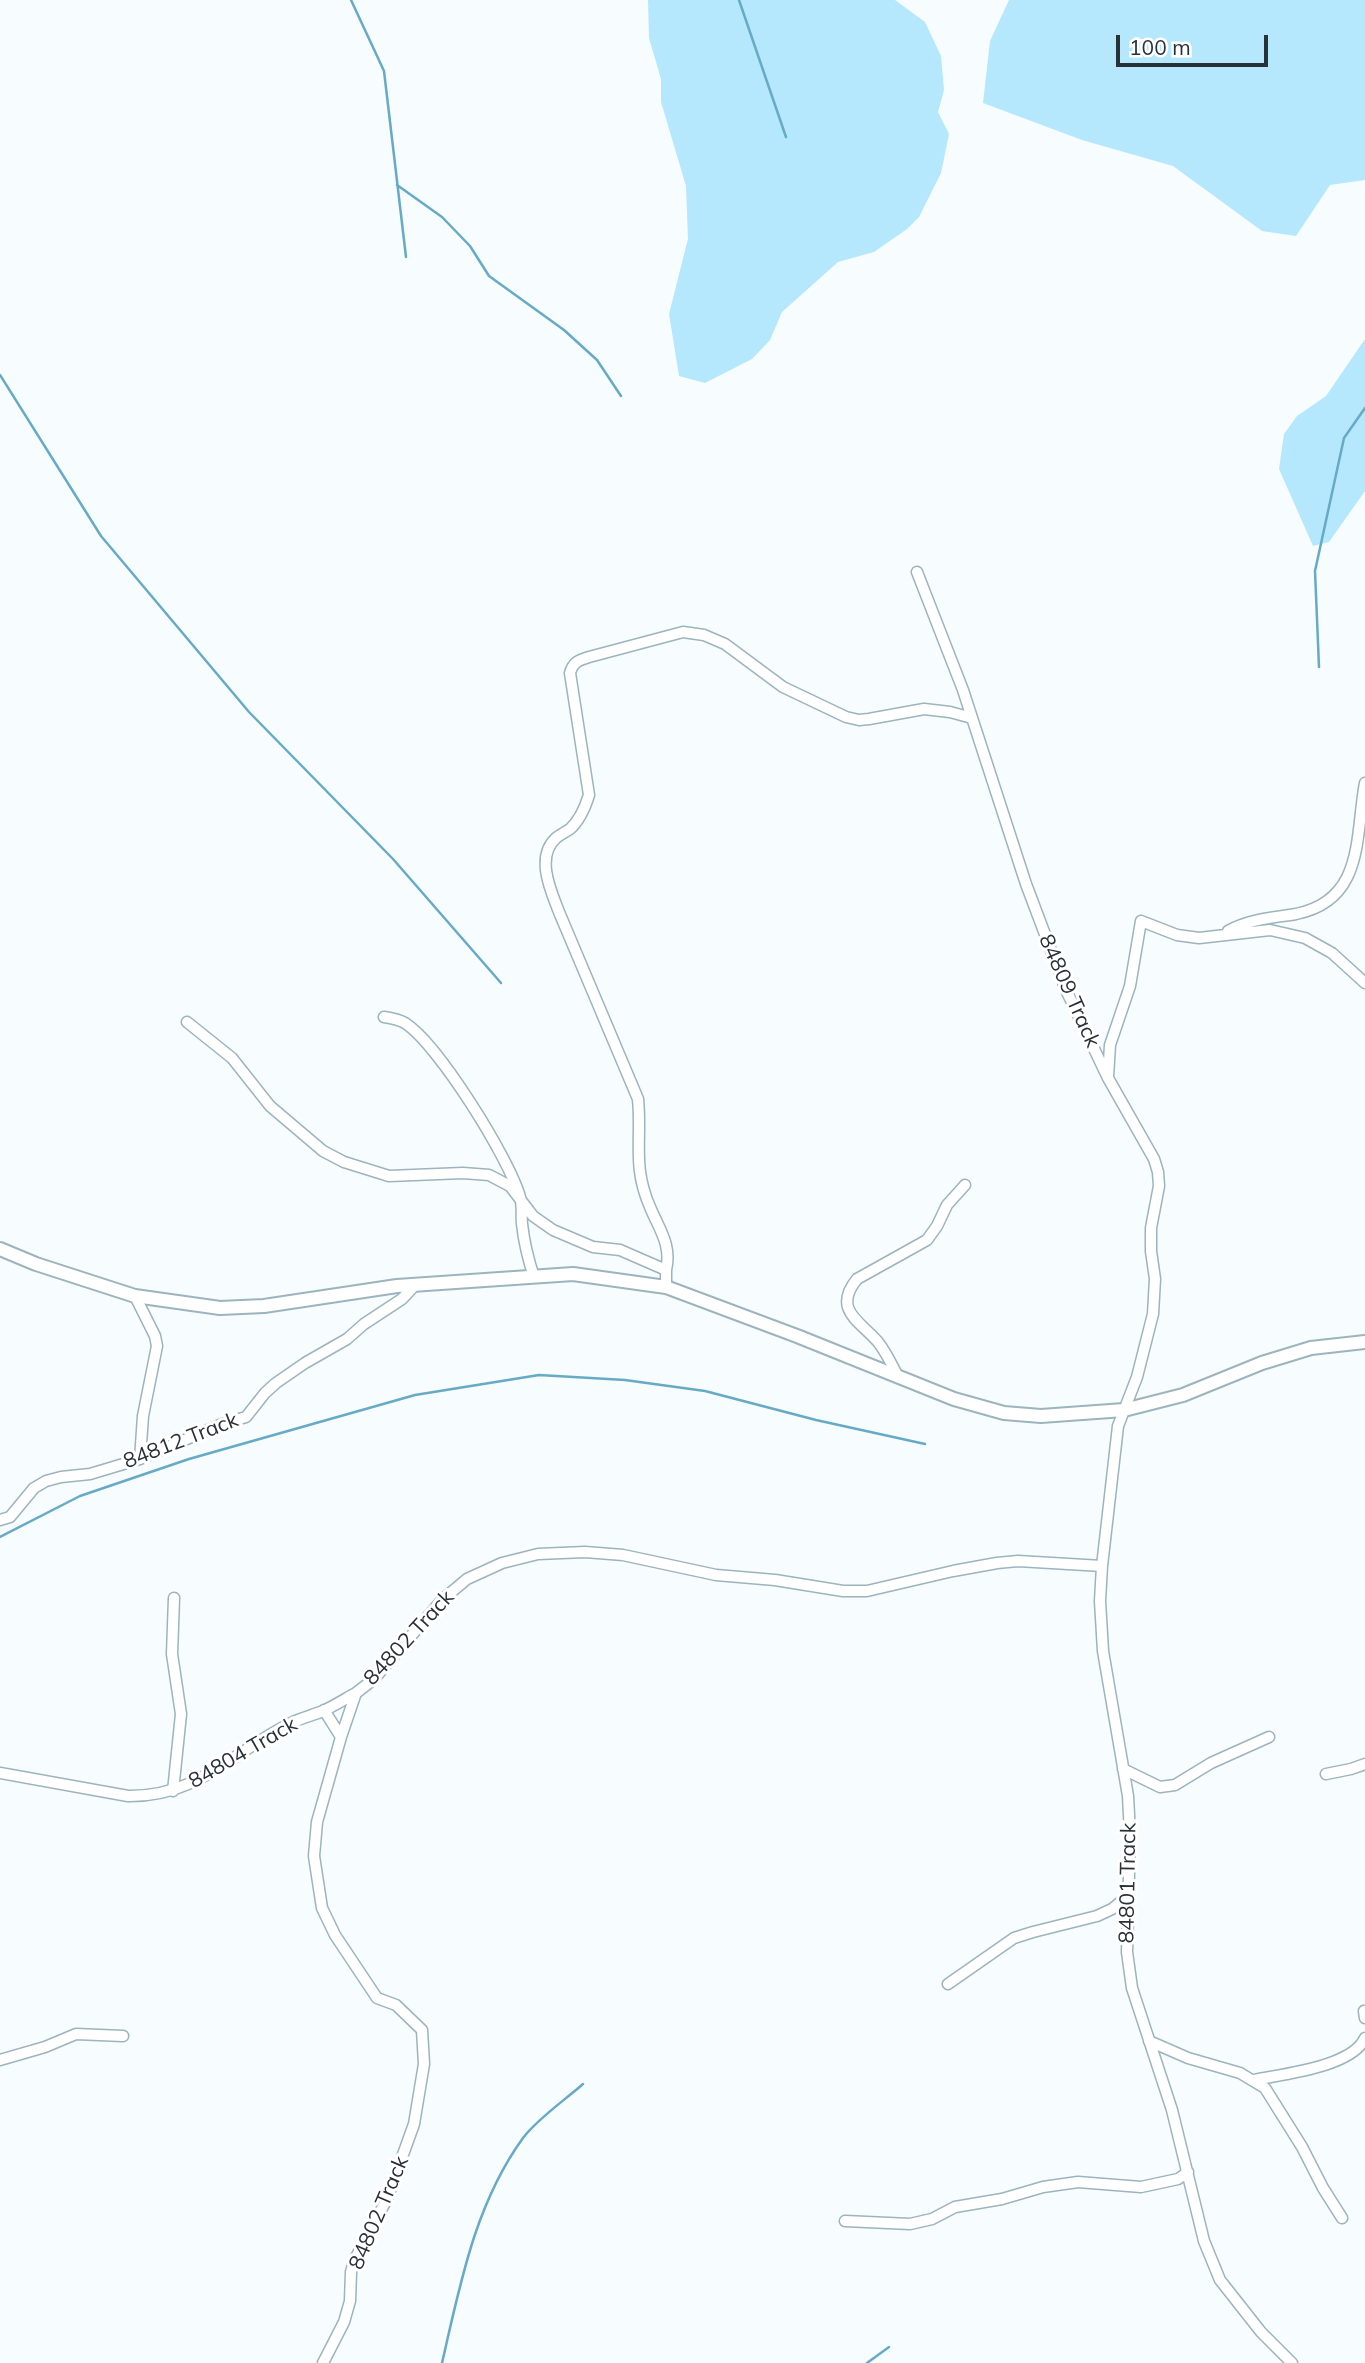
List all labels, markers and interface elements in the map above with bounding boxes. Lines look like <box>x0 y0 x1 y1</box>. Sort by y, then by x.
scale bar <box>1120 21 1272 65</box>
text: 100 m <box>1129 34 1191 60</box>
street label: 84809 Track <box>1033 931 1105 1051</box>
street label: 84812 Track <box>120 1408 242 1474</box>
street label: 84802 Track <box>359 1585 459 1691</box>
street label: 84804 Track <box>184 1712 302 1794</box>
street label: 84801 Track <box>1114 1822 1142 1944</box>
street label: 84802 Track <box>344 2152 414 2274</box>

